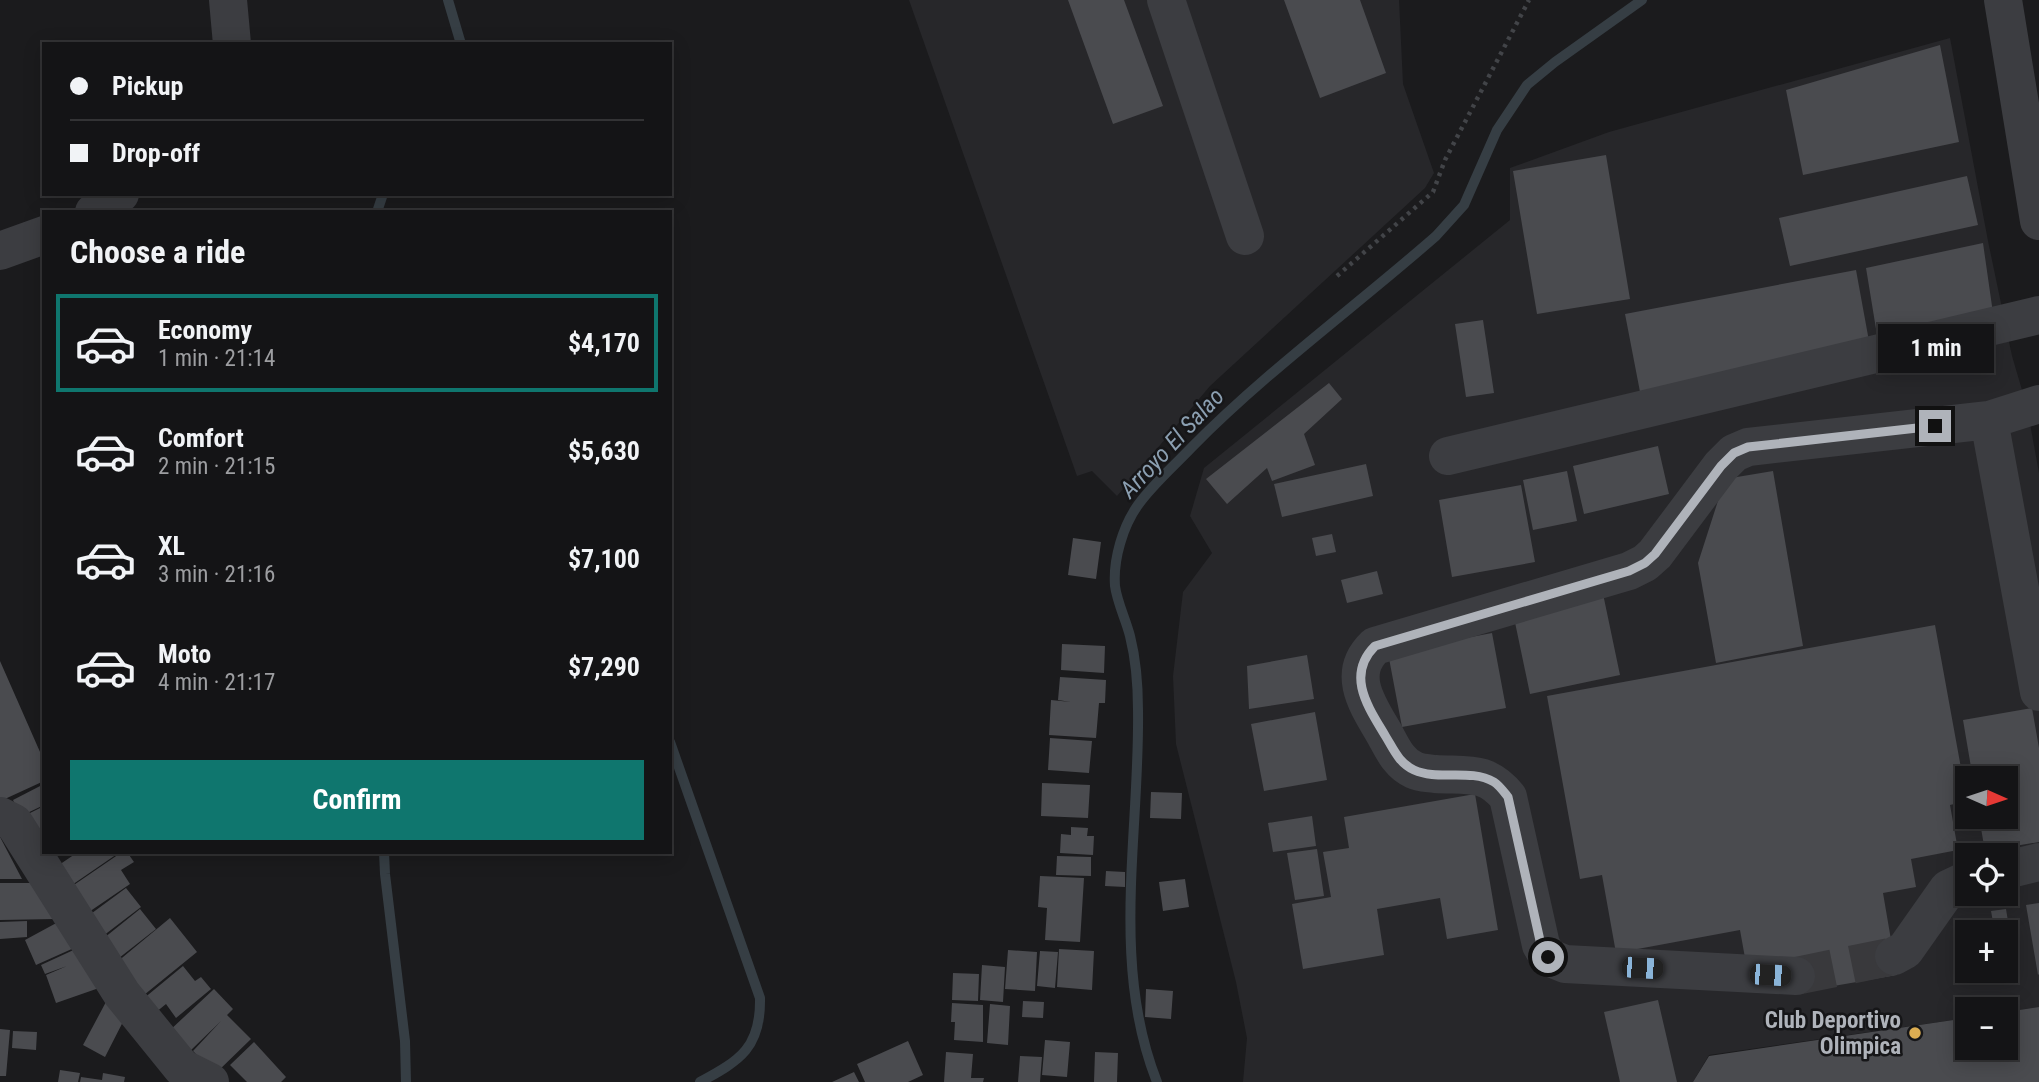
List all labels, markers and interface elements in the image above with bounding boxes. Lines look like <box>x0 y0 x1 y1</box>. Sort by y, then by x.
text: Pickup <box>112 71 183 101</box>
text: Drop-off <box>112 138 200 168</box>
text: Choose a ride <box>70 233 245 271</box>
icon: car <box>74 312 137 375</box>
text: Economy <box>158 315 252 345</box>
callout: 1 min <box>1877 324 1993 374</box>
text: $4,170 <box>568 328 640 358</box>
text: 1 min <box>1910 335 1962 362</box>
text: 1 min · 21:14 <box>158 345 275 372</box>
water label: Arroyo El Salao <box>1114 383 1230 504</box>
route end <box>1919 410 1951 442</box>
icon: car <box>74 420 137 483</box>
text: Comfort <box>158 423 244 453</box>
text: $5,630 <box>568 436 640 466</box>
text: 2 min · 21:15 <box>158 453 275 480</box>
icon: car <box>74 528 137 591</box>
text: XL <box>158 531 185 561</box>
text: $7,100 <box>568 544 640 574</box>
text: 3 min · 21:16 <box>158 561 275 588</box>
icon: car <box>74 636 137 699</box>
text: Moto <box>158 639 211 669</box>
text: $7,290 <box>568 652 640 682</box>
text: 4 min · 21:17 <box>158 669 275 696</box>
button: Confirm <box>70 760 644 840</box>
north arrow <box>1955 766 2018 830</box>
map controls <box>1955 766 2018 1060</box>
button: locate <box>1955 843 2018 906</box>
button: + <box>1955 920 2018 983</box>
route start <box>1532 941 1564 973</box>
car <box>1621 956 1664 980</box>
car <box>1749 963 1792 987</box>
button: − <box>1955 997 2018 1060</box>
place label: Club Deportivo Olimpica <box>1765 1007 1901 1060</box>
marker: Club Deportivo Olimpica <box>1907 1025 1923 1041</box>

